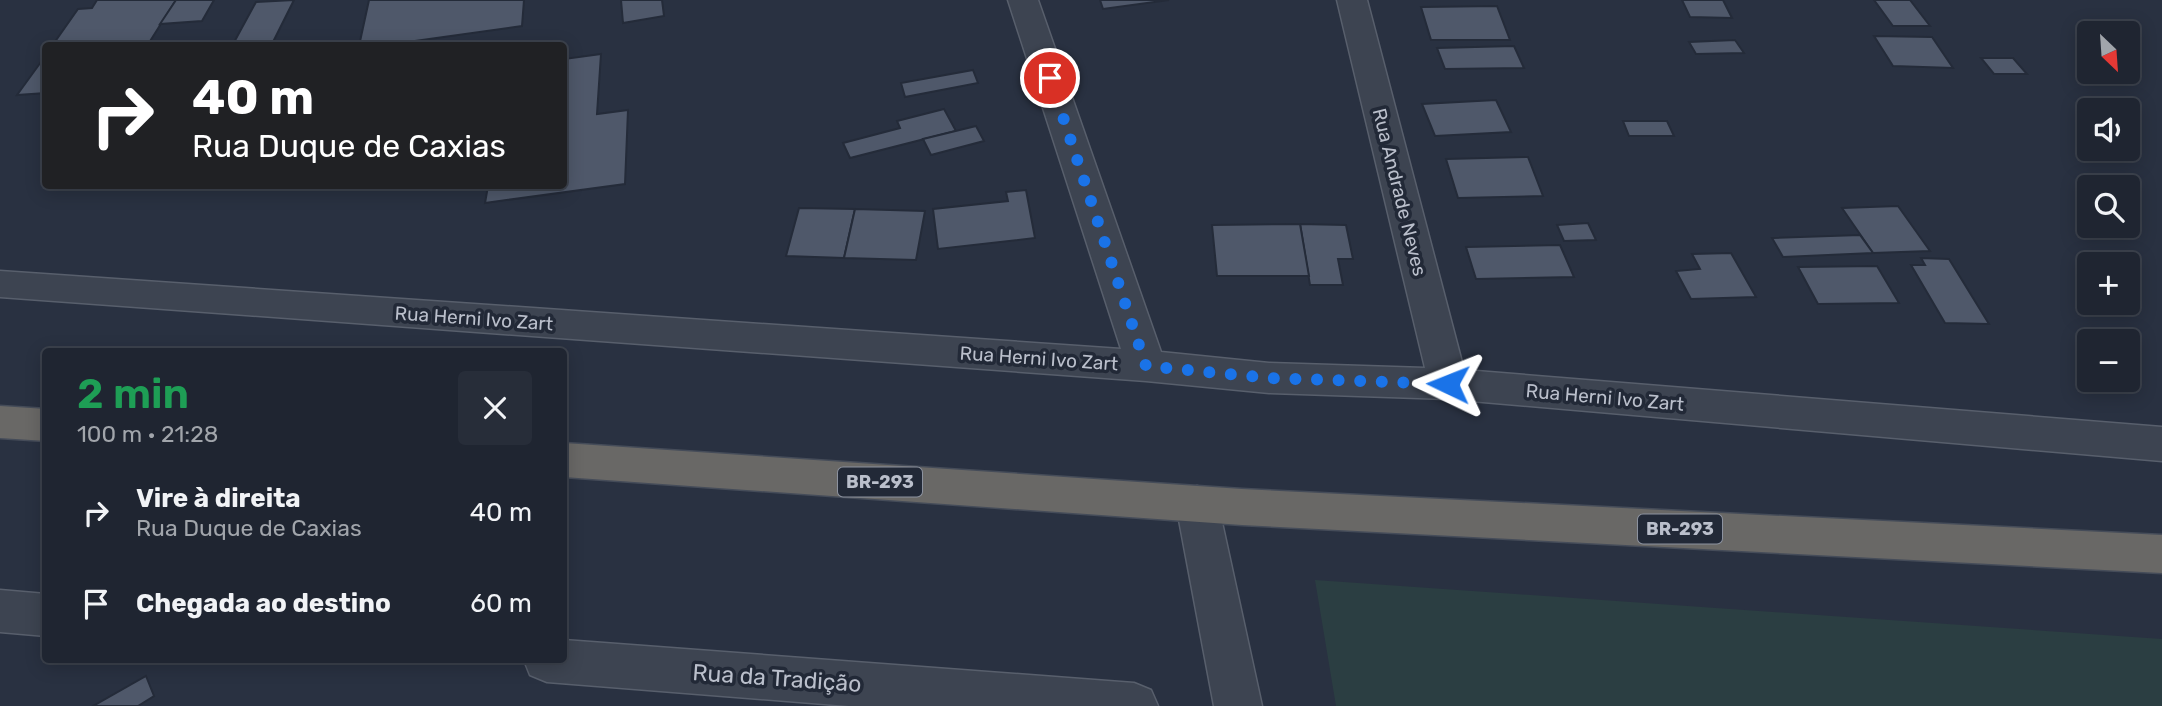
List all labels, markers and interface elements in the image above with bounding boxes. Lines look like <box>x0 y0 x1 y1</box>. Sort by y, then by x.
north arrow <box>2077 21 2140 84</box>
map controls <box>2077 21 2140 392</box>
pin <box>1020 48 1080 108</box>
icon: arrive <box>1031 59 1069 97</box>
text: 40 m <box>192 68 314 126</box>
icon: right <box>77 70 168 161</box>
button: sound <box>2077 98 2140 161</box>
street label: Rua Andrade Neves <box>1368 106 1432 278</box>
text: Rua Duque de Caxias <box>192 127 506 165</box>
button: search <box>2077 175 2140 238</box>
button: + <box>2077 252 2140 315</box>
street label: Rua Herni Ivo Zart <box>394 301 554 336</box>
button: − <box>2077 329 2140 392</box>
street label: Rua Herni Ivo Zart <box>959 341 1119 376</box>
position arrow <box>1411 347 1485 421</box>
text: 2 min <box>77 369 189 419</box>
button: close <box>458 371 532 445</box>
street label: Rua Herni Ivo Zart <box>1525 379 1686 416</box>
text: 100 m · 21:28 <box>77 420 218 448</box>
road number: BR-293 <box>838 468 922 496</box>
text: Vire à direita <box>136 483 301 514</box>
icon: right <box>77 494 115 532</box>
text: 40 m <box>470 497 532 528</box>
text: Rua Duque de Caxias <box>136 514 362 542</box>
road number: BR-293 <box>1638 514 1722 544</box>
icon: arrive <box>77 585 115 623</box>
text: Chegada ao destino <box>136 588 391 619</box>
text: 60 m <box>470 588 532 619</box>
street label: Rua da Tradição <box>692 658 862 698</box>

